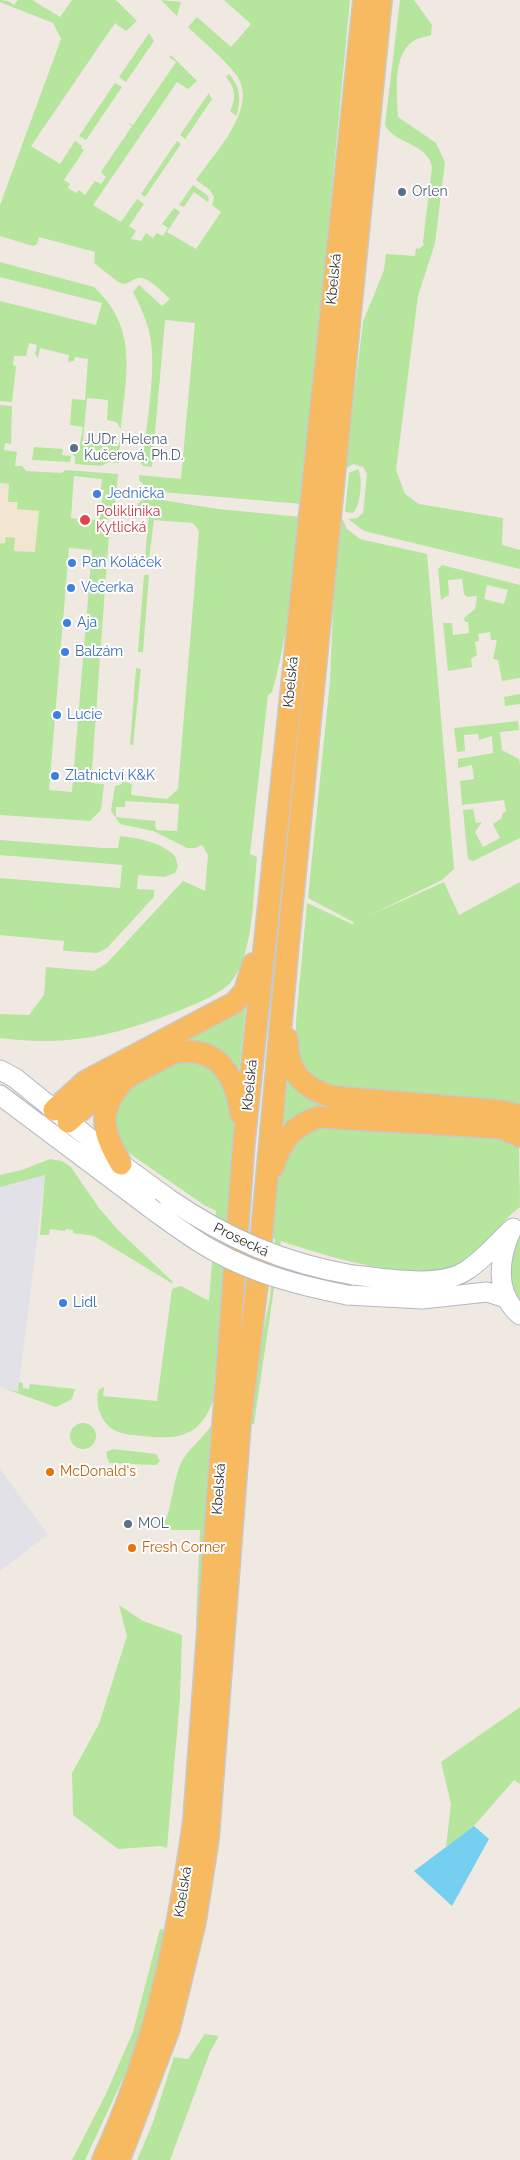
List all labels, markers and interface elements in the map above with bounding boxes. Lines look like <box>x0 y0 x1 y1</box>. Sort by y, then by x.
place label: Orlen <box>412 184 448 200</box>
marker: Orlen <box>396 186 408 198</box>
street label: Kbelská <box>323 253 345 305</box>
place label: JUDr. Helena Kučerová, Ph.D. <box>84 432 183 464</box>
marker: JUDr. Helena Kučerová, Ph.D. <box>68 442 80 454</box>
place label: Jednička <box>107 486 164 502</box>
marker: Jednička <box>91 488 103 500</box>
place label: Poliklinika Kytlická <box>96 504 160 536</box>
marker: Poliklinika Kytlická <box>78 513 92 527</box>
place label: Pan Koláček <box>82 555 162 571</box>
marker: Pan Koláček <box>66 557 78 569</box>
place label: Večerka <box>81 580 134 596</box>
marker: Večerka <box>65 582 77 594</box>
place label: Aja <box>77 615 97 631</box>
marker: Aja <box>61 617 73 629</box>
place label: Balzám <box>75 644 123 660</box>
marker: Balzám <box>59 646 71 658</box>
street label: Kbelská <box>280 656 302 708</box>
place label: Lucie <box>67 707 102 723</box>
marker: Lucie <box>51 709 63 721</box>
place label: Zlatnictví K&K <box>65 768 155 784</box>
marker: Zlatnictví K&K <box>49 770 61 782</box>
street label: Kbelská <box>239 1059 261 1111</box>
street label: Prosecká <box>211 1219 271 1261</box>
place label: Lidl <box>73 1295 97 1311</box>
marker: Lidl <box>57 1297 69 1309</box>
street label: Kbelská <box>209 1463 229 1515</box>
place label: McDonald's <box>60 1464 136 1480</box>
marker: McDonald's <box>44 1466 56 1478</box>
place label: MOL <box>138 1516 169 1532</box>
marker: MOL <box>122 1518 134 1530</box>
place label: Fresh Corner <box>142 1540 225 1556</box>
marker: Fresh Corner <box>126 1542 138 1554</box>
street label: Kbelská <box>171 1865 195 1919</box>

